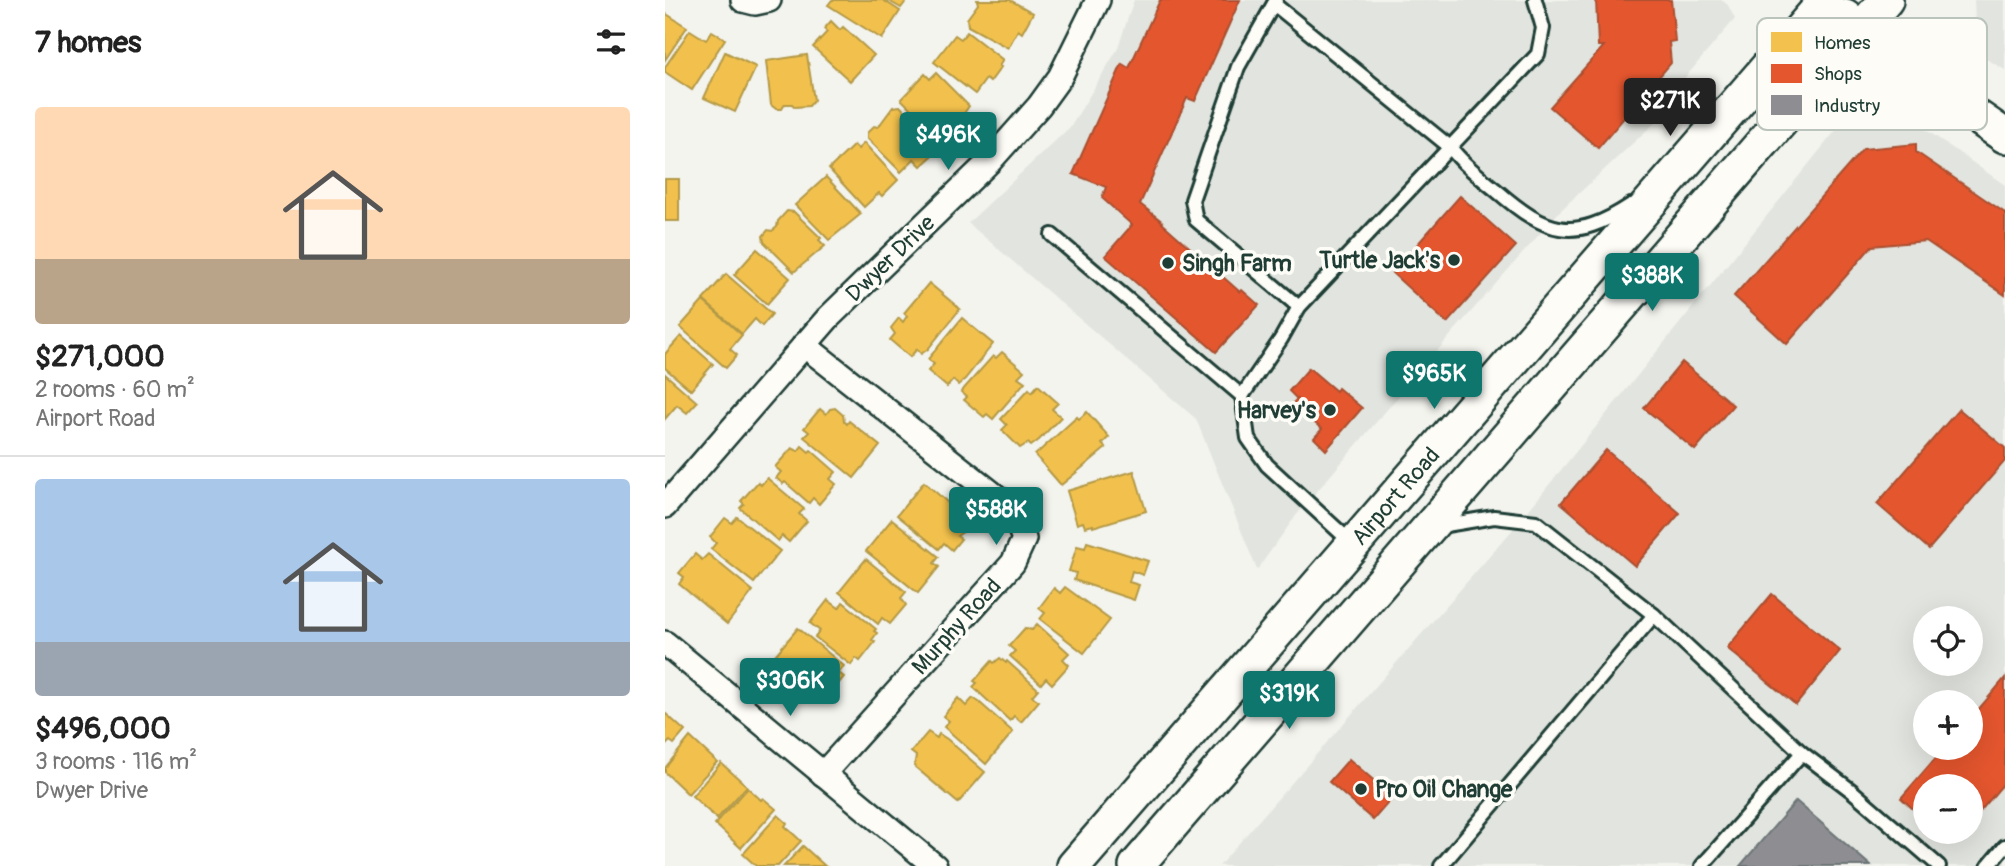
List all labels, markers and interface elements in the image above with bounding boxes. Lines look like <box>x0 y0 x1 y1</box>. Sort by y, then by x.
legend <box>1757 18 1987 130</box>
icon: filters <box>592 23 630 61</box>
text: 7 homes <box>35 24 142 61</box>
text: Homes <box>1814 31 1871 55</box>
text: Shops <box>1814 62 1862 86</box>
pin: $271K <box>1621 78 1719 138</box>
text: $271K <box>1640 86 1700 115</box>
text: Industry <box>1814 94 1880 118</box>
pin: $496K <box>899 113 997 172</box>
text: $496K <box>916 120 980 149</box>
icon: home <box>270 152 396 278</box>
street label: Dwyer Drive <box>840 208 942 308</box>
place label: Turtle Jack's <box>1318 246 1441 275</box>
place label: Singh Farm <box>1182 249 1292 278</box>
marker: Turtle Jack's <box>1446 252 1462 268</box>
pin: $388K <box>1603 254 1701 313</box>
marker: Singh Farm <box>1160 255 1176 271</box>
text: $388K <box>1621 261 1683 290</box>
text: $271,000 <box>35 338 165 375</box>
pin: $965K <box>1385 352 1483 411</box>
text: $965K <box>1402 359 1466 388</box>
text: 2 rooms · 60 m² <box>35 375 195 404</box>
place label: Harvey's <box>1237 396 1317 425</box>
marker: Harvey's <box>1322 402 1338 418</box>
text: Airport Road <box>35 404 156 433</box>
street label: Airport Road <box>1345 441 1446 551</box>
pin: $588K <box>947 488 1045 547</box>
text: $588K <box>965 495 1027 524</box>
icon: home <box>270 524 396 650</box>
street label: Murphy Road <box>905 572 1007 681</box>
map controls <box>1913 606 1983 844</box>
button: locate <box>1913 606 1983 676</box>
pin: $306K <box>741 658 839 718</box>
text: $306K <box>756 666 824 695</box>
pin: $319K <box>1240 672 1338 731</box>
text: $319K <box>1259 679 1319 708</box>
button: + <box>1913 690 1983 760</box>
text: $496,000 <box>35 710 171 747</box>
text: 3 rooms · 116 m² <box>35 747 197 776</box>
button: − <box>1913 774 1983 844</box>
place label: Pro Oil Change <box>1375 775 1513 804</box>
text: Dwyer Drive <box>35 776 148 805</box>
marker: Pro Oil Change <box>1353 781 1369 797</box>

